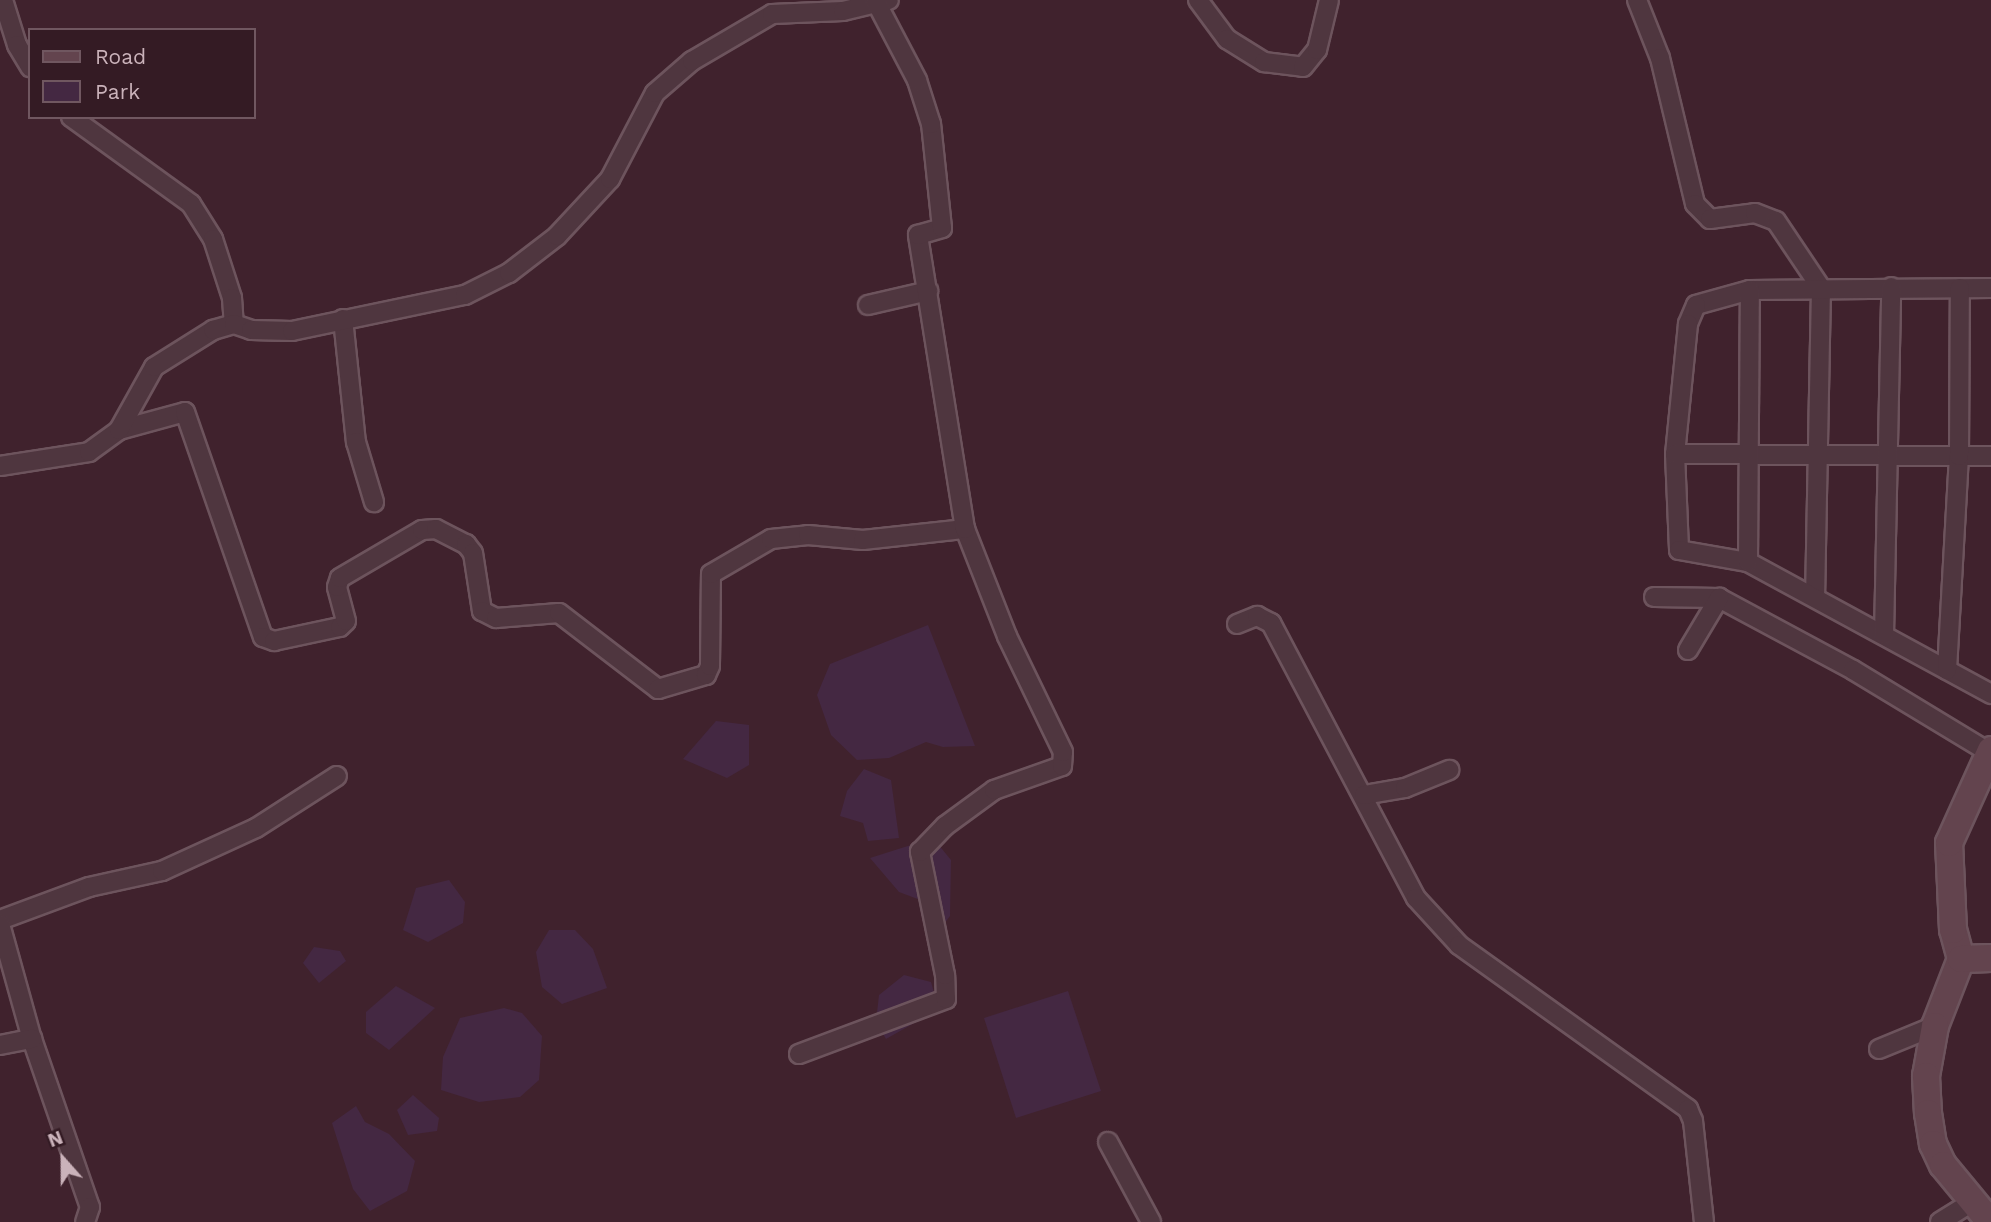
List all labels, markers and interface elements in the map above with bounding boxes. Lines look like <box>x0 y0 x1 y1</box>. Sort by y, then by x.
legend <box>28 28 256 119</box>
text: Road <box>95 44 146 69</box>
text: Park <box>95 79 140 104</box>
north arrow <box>28 1124 98 1194</box>
text: N <box>45 1126 66 1152</box>

